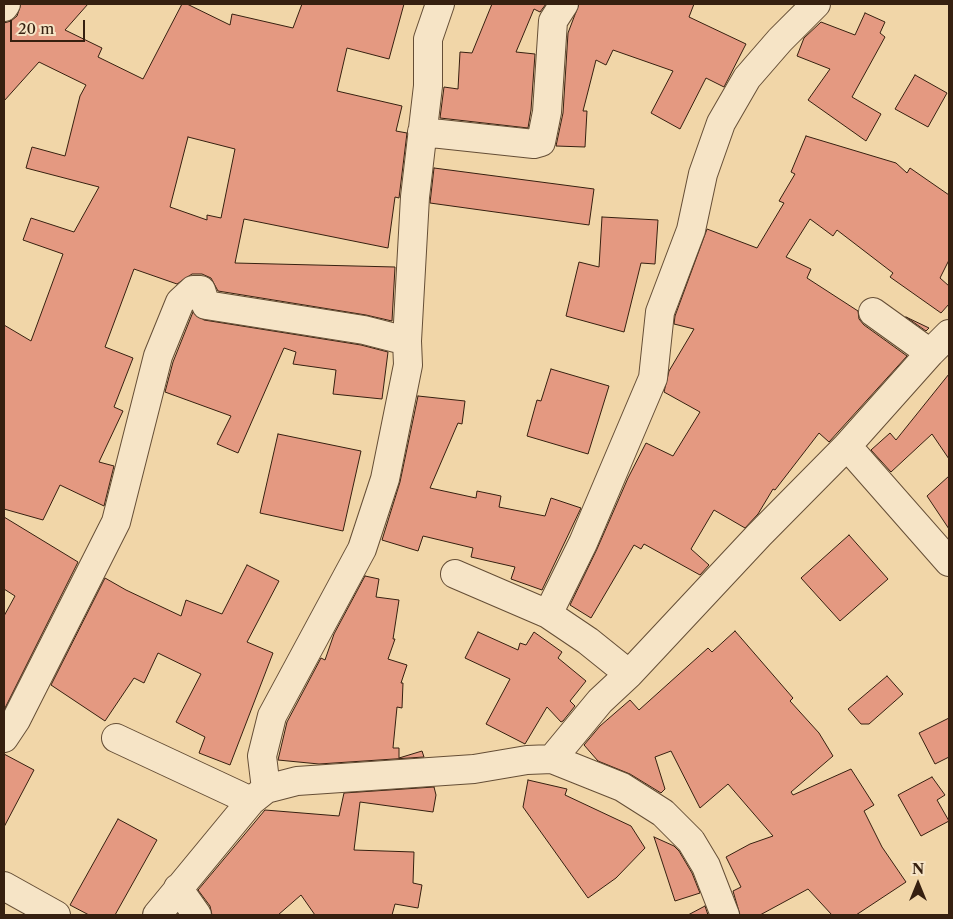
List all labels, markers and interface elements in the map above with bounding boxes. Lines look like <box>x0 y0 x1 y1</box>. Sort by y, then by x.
scale bar <box>12 10 88 42</box>
text: 20 m <box>18 19 54 38</box>
north arrow <box>893 859 943 909</box>
text: N <box>912 860 924 878</box>

